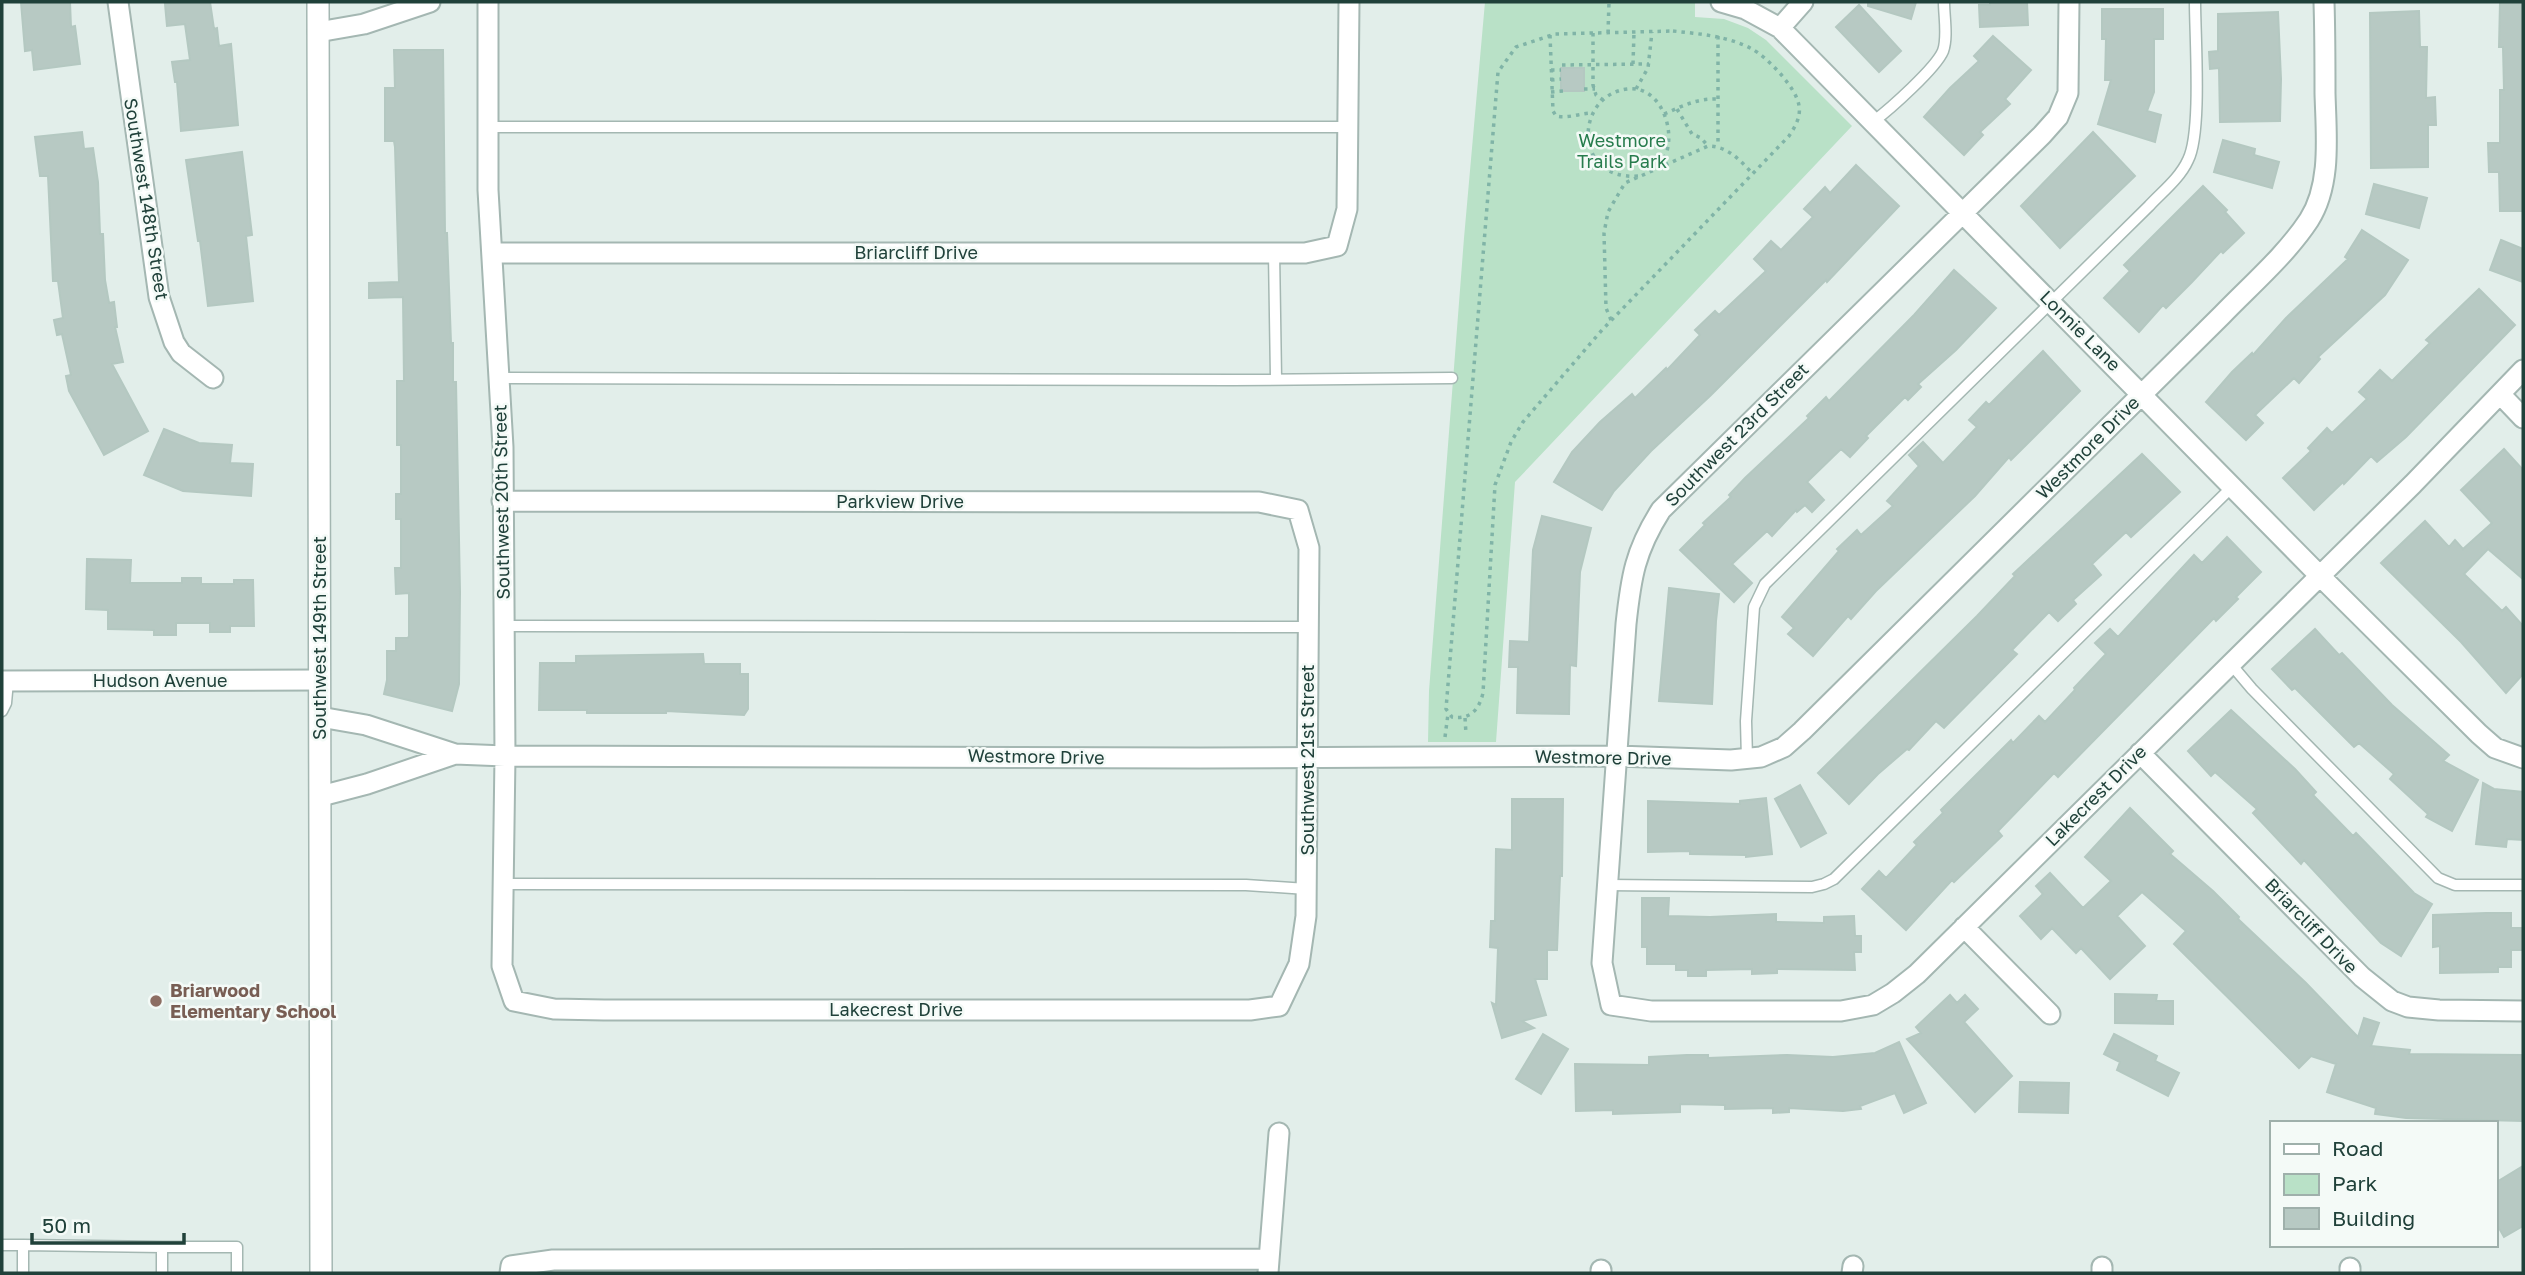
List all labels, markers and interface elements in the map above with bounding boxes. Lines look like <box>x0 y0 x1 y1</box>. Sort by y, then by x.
street label: Southwest 148th Street <box>120 96 174 301</box>
park label: Westmore Trails Park <box>1577 129 1667 172</box>
street label: Briarcliff Drive <box>854 241 978 263</box>
street label: Lonnie Lane <box>2036 285 2126 375</box>
street label: Southwest 23rd Street <box>1660 358 1813 511</box>
street label: Westmore Drive <box>2031 391 2143 503</box>
street label: Southwest 20th Street <box>488 404 514 600</box>
street label: Parkview Drive <box>836 490 964 512</box>
street label: Southwest 149th Street <box>308 536 330 740</box>
street label: Southwest 21st Street <box>1296 664 1318 856</box>
street label: Hudson Avenue <box>92 669 228 691</box>
street label: Lakecrest Drive <box>2040 740 2150 850</box>
street label: Westmore Drive <box>967 744 1105 768</box>
street label: Westmore Drive <box>1534 745 1672 769</box>
street label: Briarcliff Drive <box>2261 873 2363 977</box>
place label: Briarwood Elementary School <box>170 979 336 1022</box>
marker: Briarwood Elementary School <box>148 993 164 1009</box>
street label: Lakecrest Drive <box>829 998 963 1020</box>
legend <box>2270 1121 2497 1247</box>
text: Road <box>2332 1135 2383 1161</box>
text: Park <box>2332 1170 2378 1196</box>
scale bar <box>32 1202 184 1246</box>
text: Building <box>2332 1205 2415 1231</box>
text: 50 m <box>42 1212 91 1238</box>

